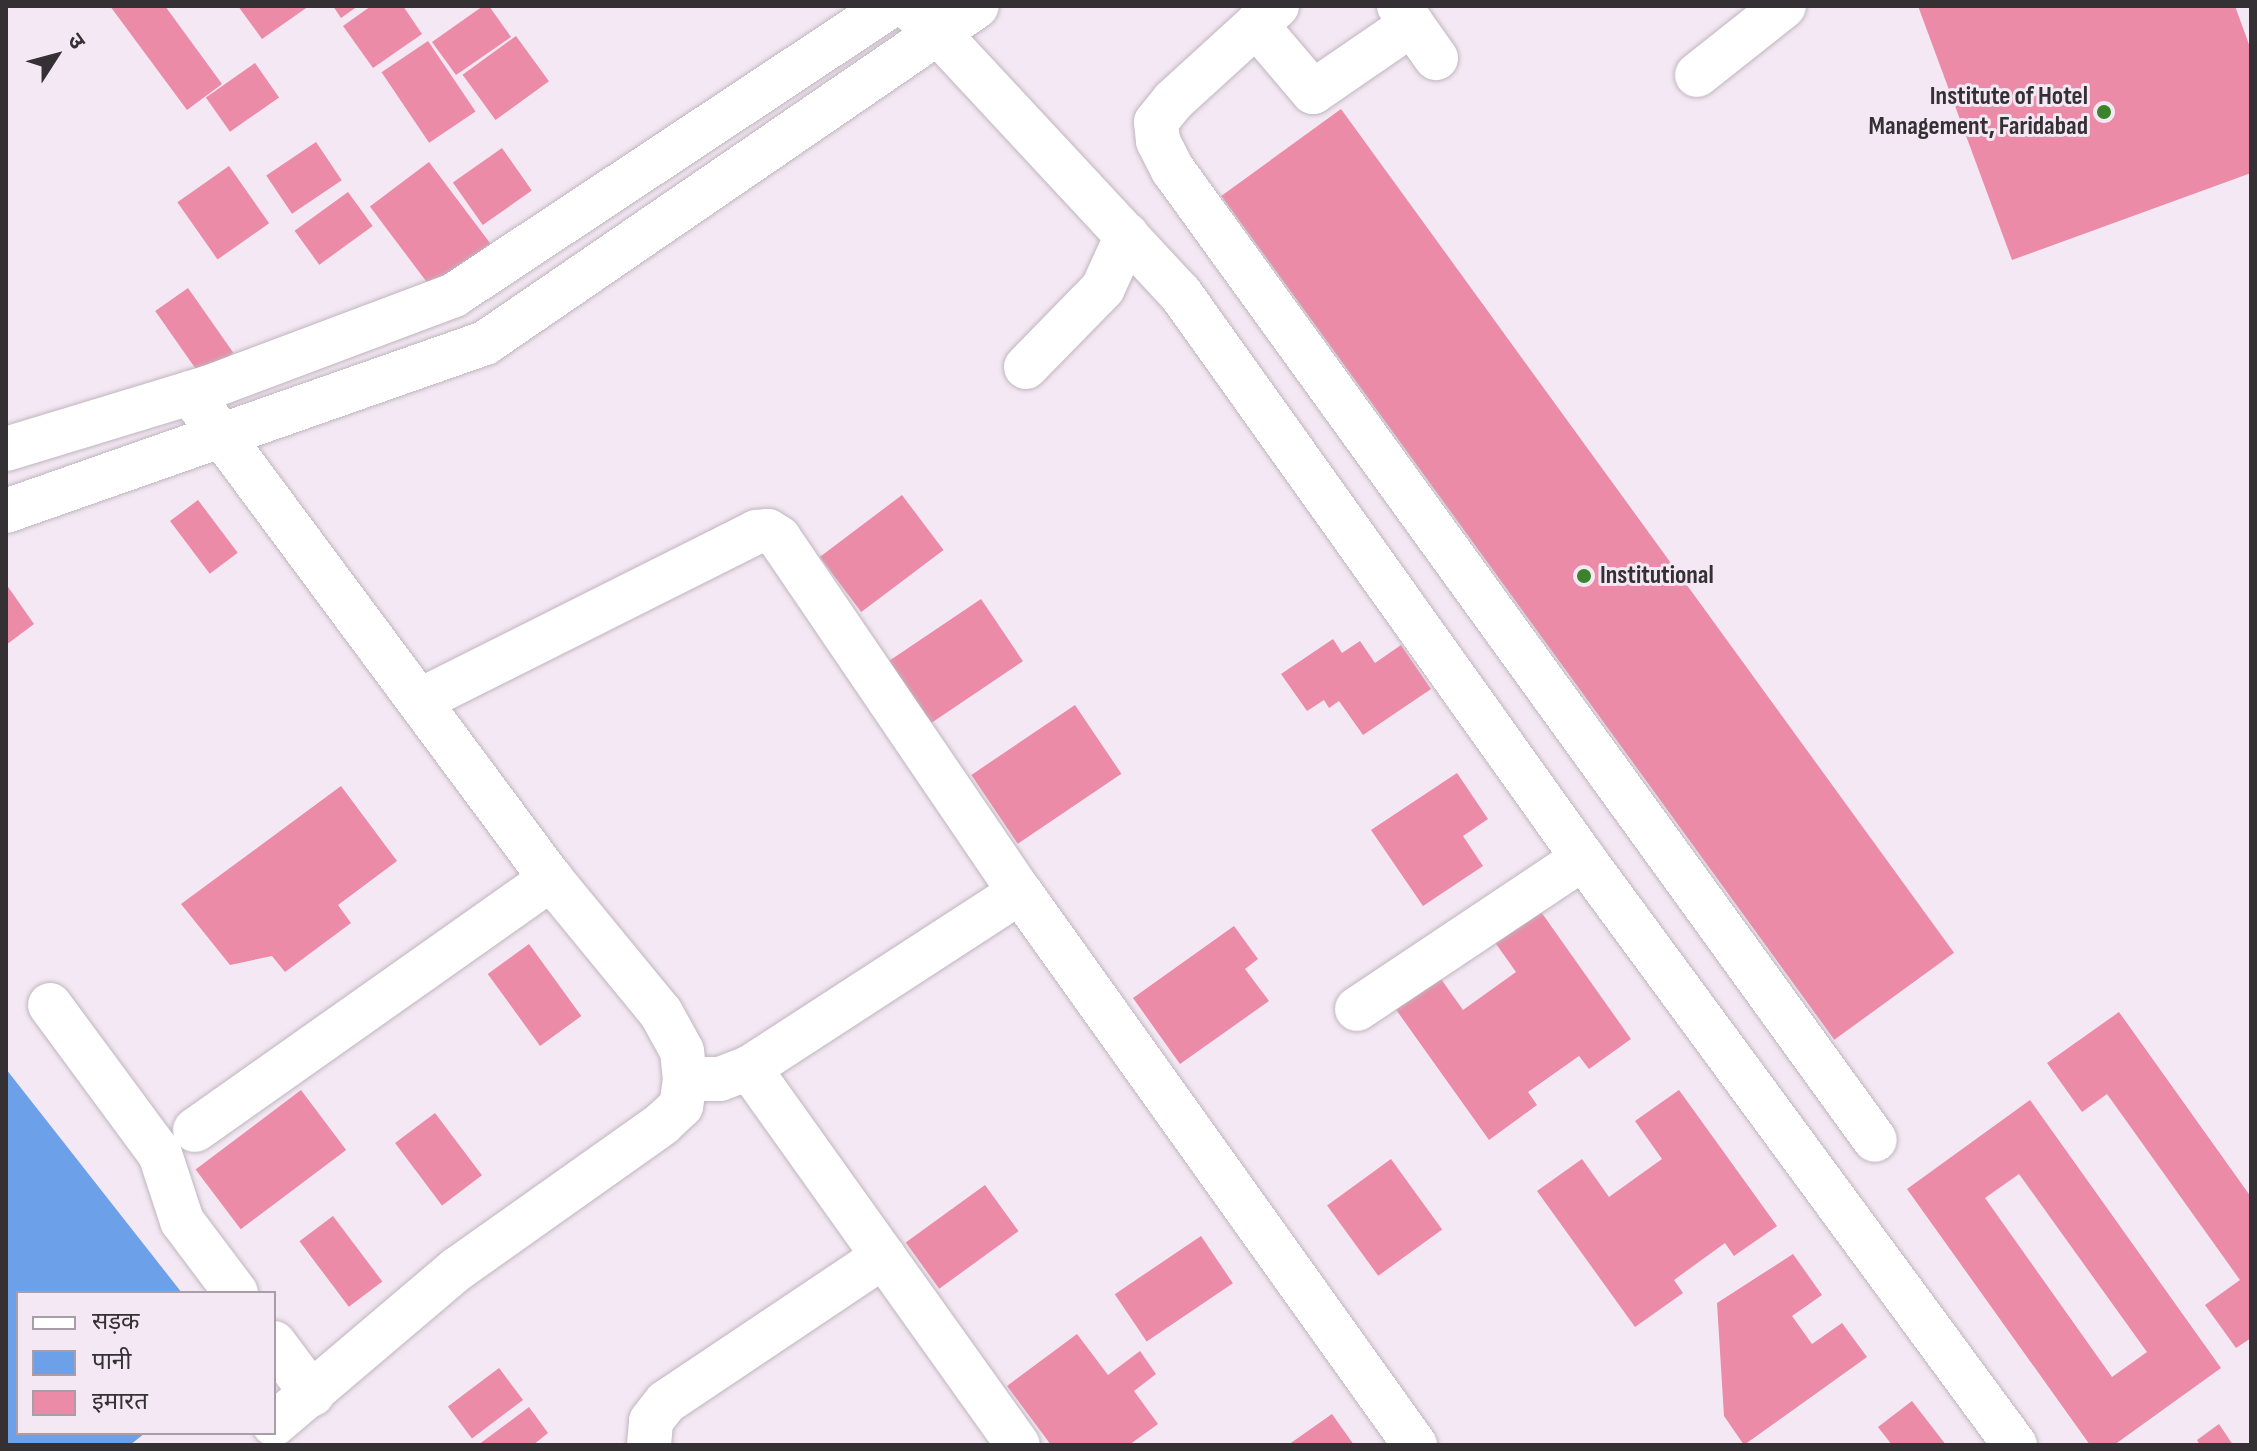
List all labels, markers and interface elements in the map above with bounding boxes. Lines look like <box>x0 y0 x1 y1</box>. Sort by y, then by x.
north arrow <box>16 16 96 96</box>
text: उ <box>61 28 91 55</box>
place label: Institute of Hotel Management, Faridabad <box>1869 81 2088 142</box>
marker: Institute of Hotel Management, Faridabad <box>2095 103 2113 121</box>
place label: Institutional <box>1600 560 1714 592</box>
marker: Institutional <box>1575 567 1593 585</box>
legend <box>16 1291 276 1435</box>
text: सड़क <box>92 1307 140 1336</box>
text: पानी <box>92 1347 131 1376</box>
text: इमारत <box>92 1387 148 1416</box>

